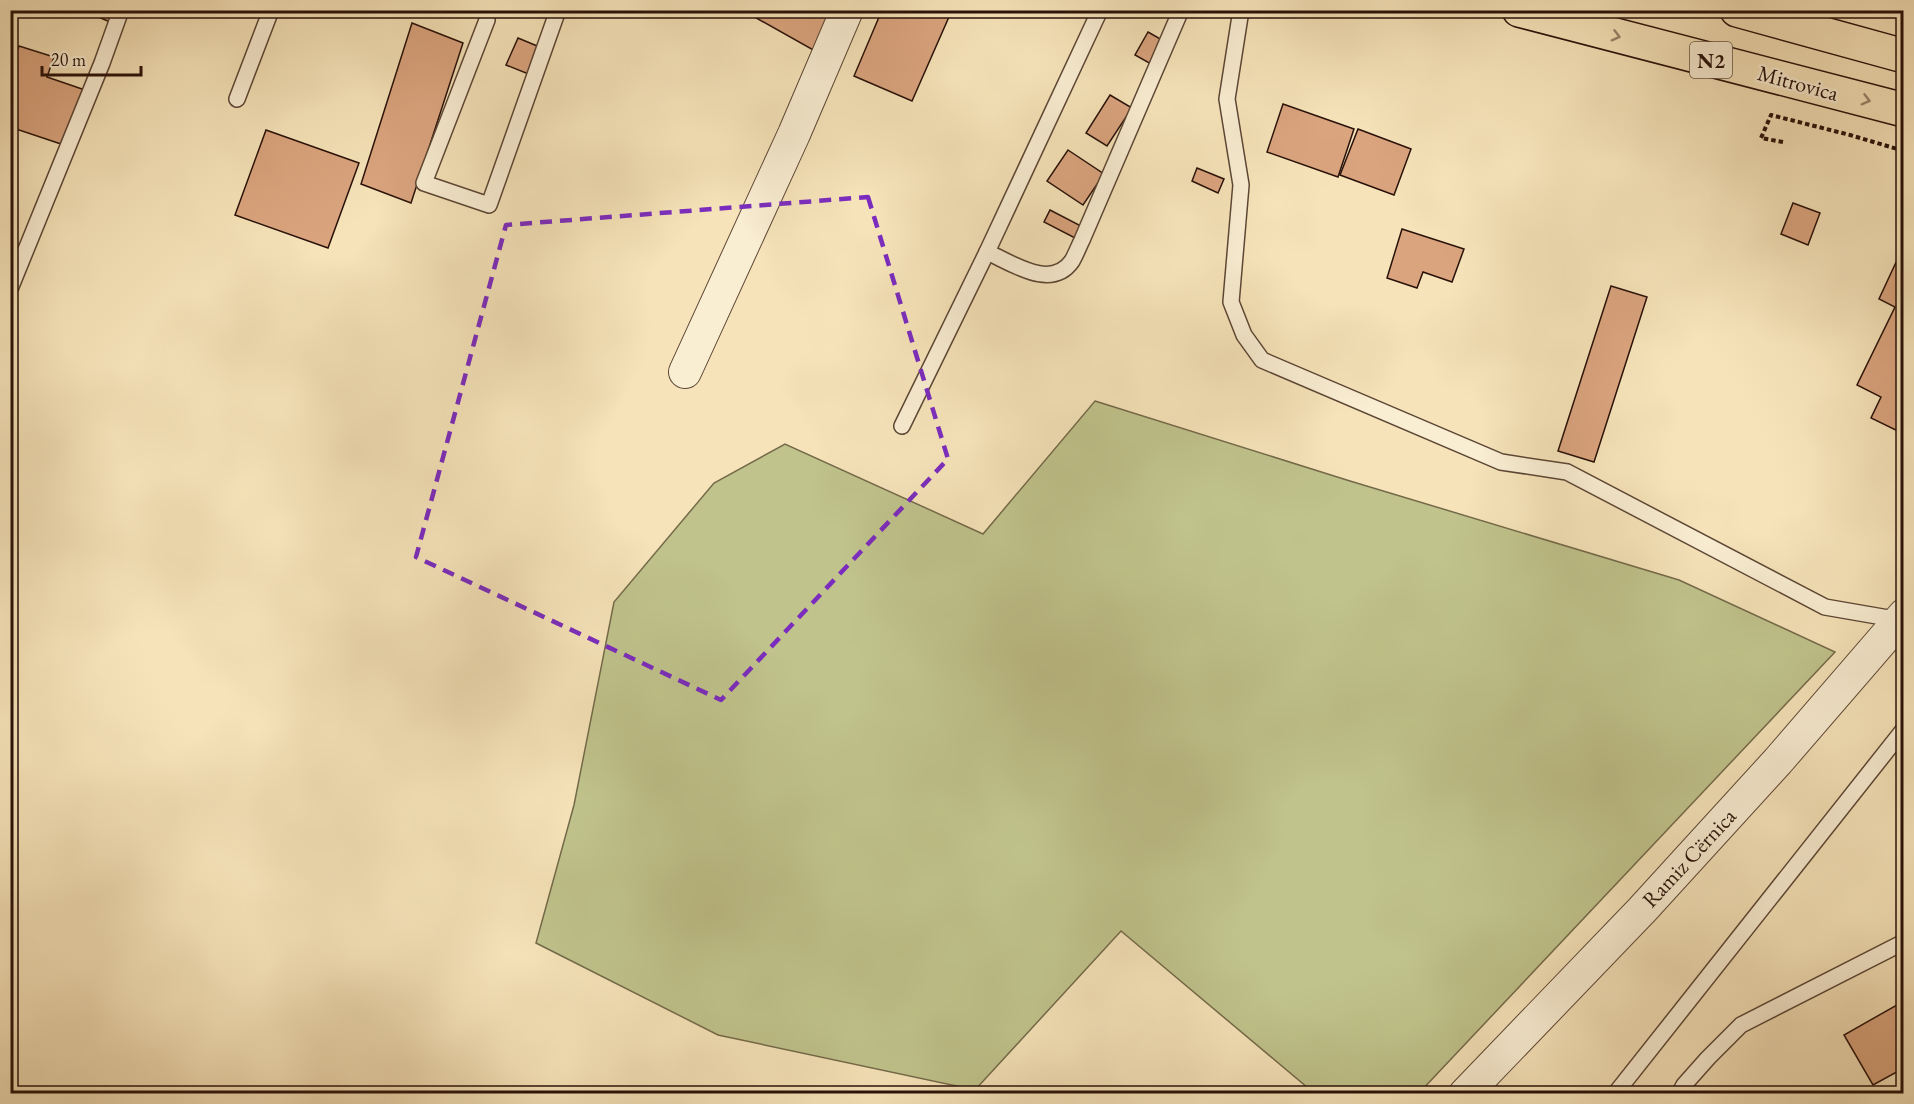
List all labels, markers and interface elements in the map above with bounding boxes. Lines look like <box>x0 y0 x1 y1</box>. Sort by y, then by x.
one-way arrow <box>1611 28 1621 41</box>
scale bar <box>42 39 141 77</box>
road number: N2 <box>1690 42 1732 78</box>
text: 20 m <box>51 48 86 71</box>
street label: Mitrovica <box>1754 58 1842 108</box>
one-way arrow <box>1860 93 1870 106</box>
street label: Ramiz Cërnica <box>1636 802 1743 914</box>

